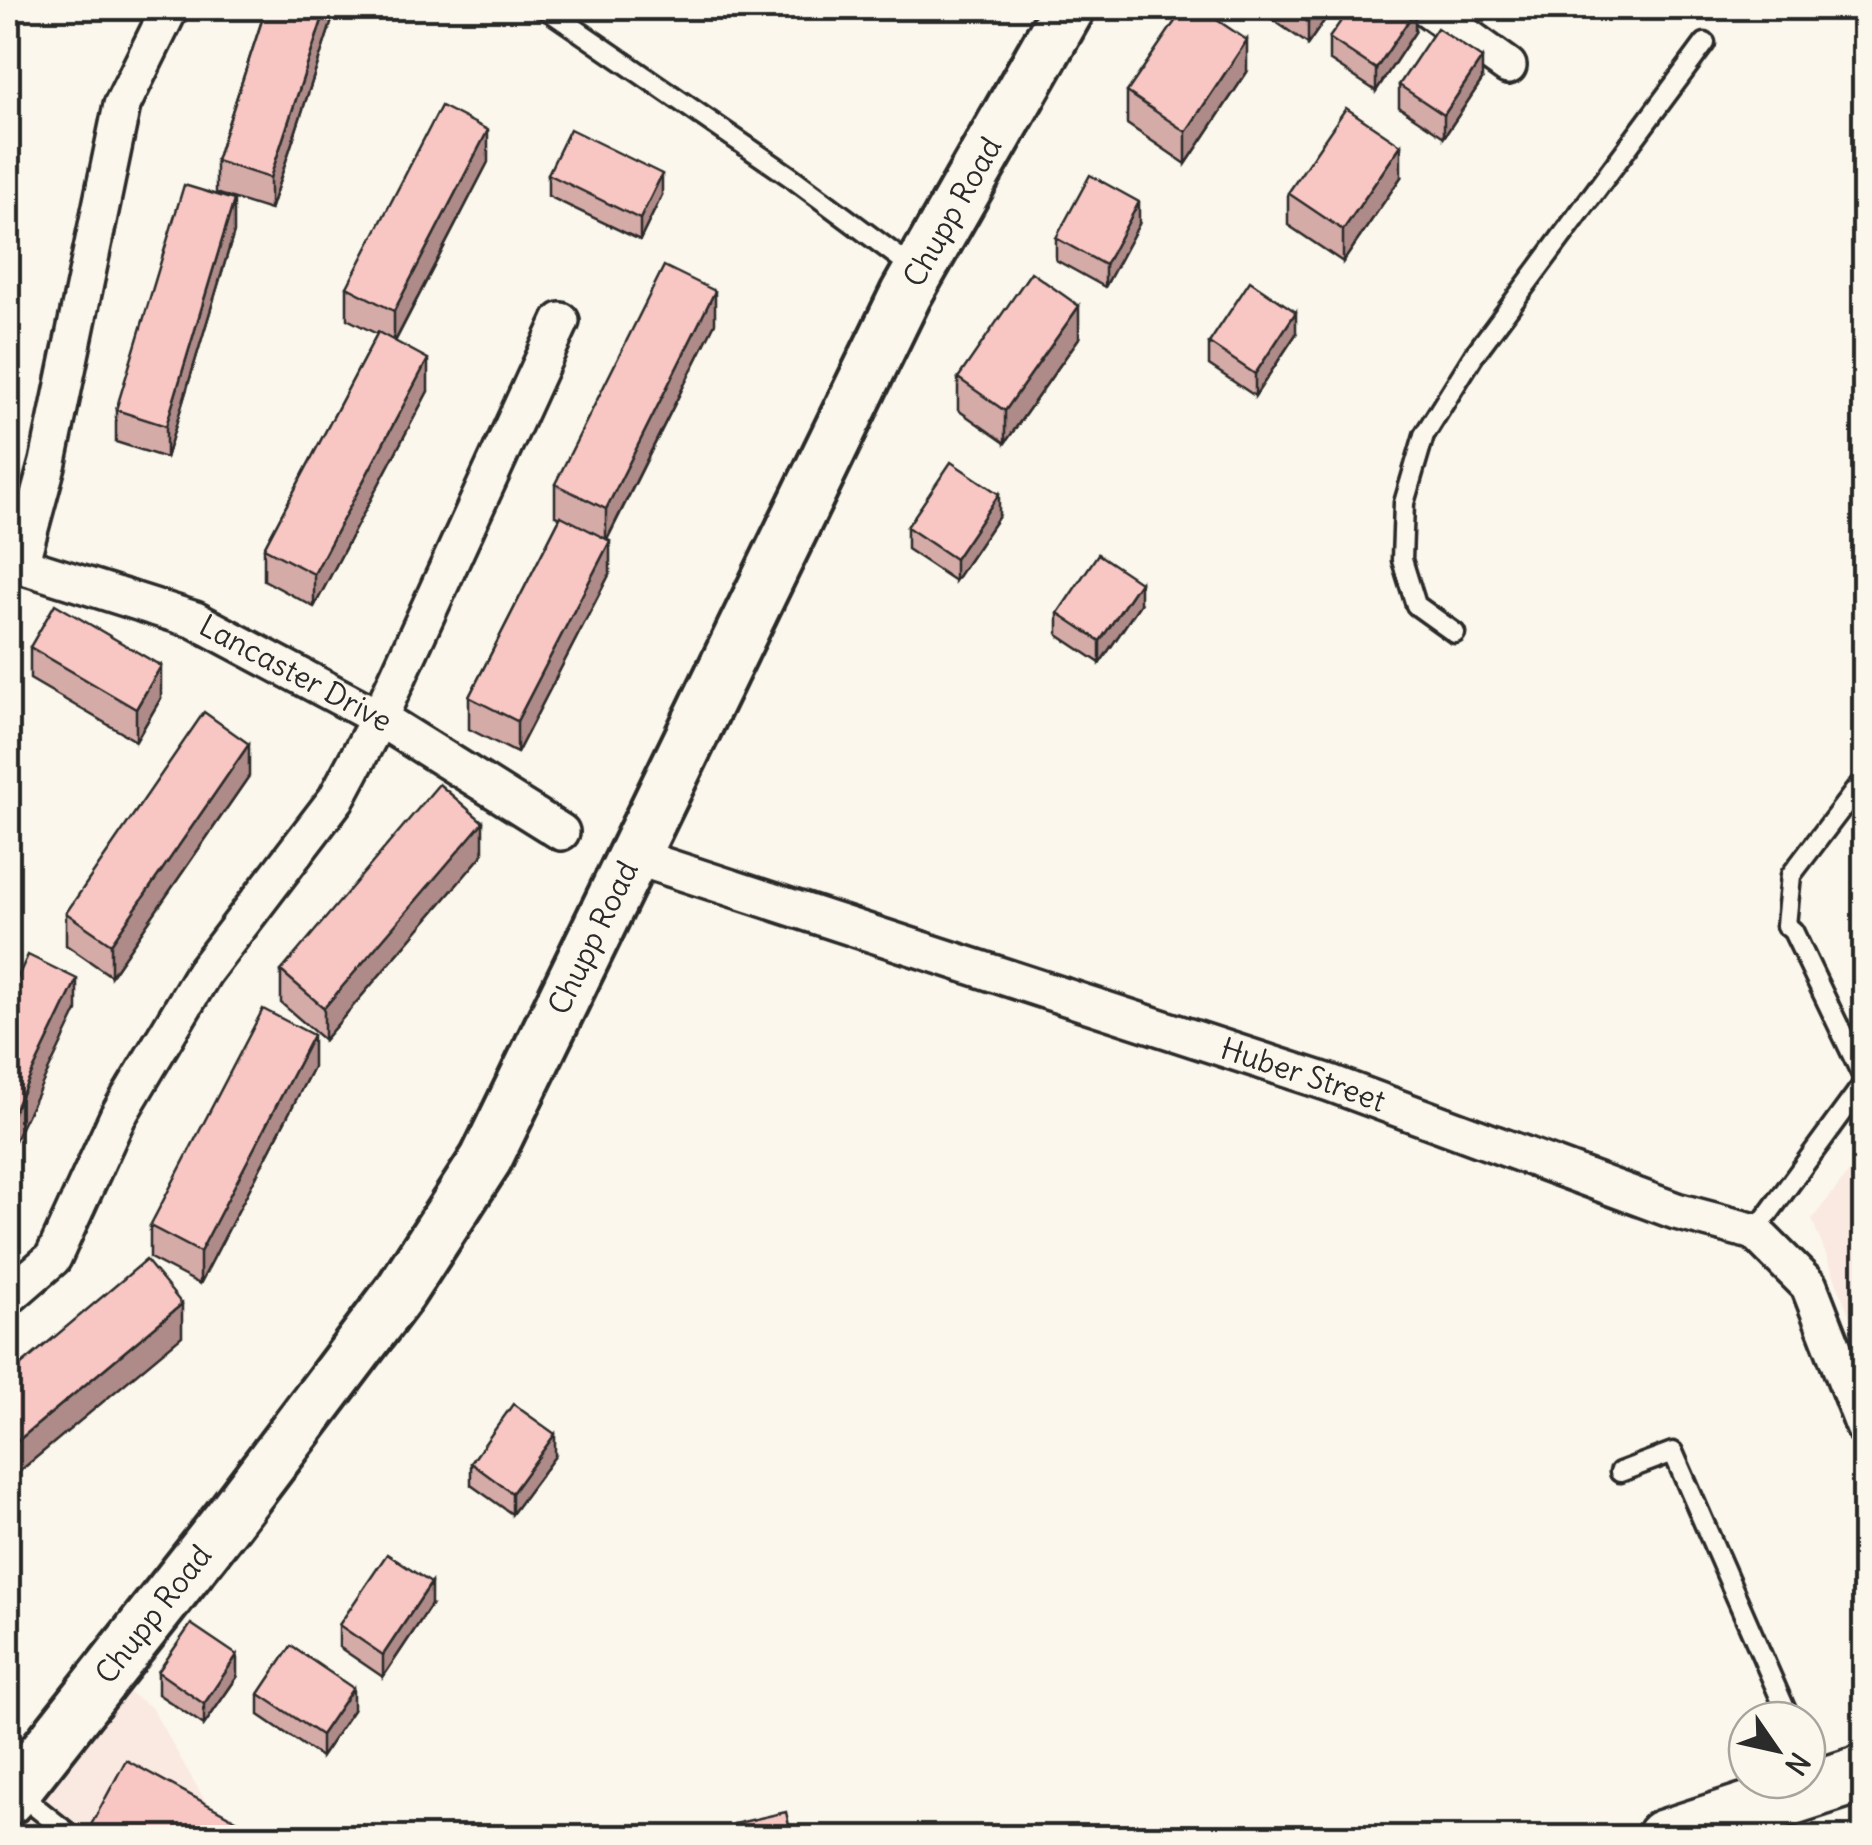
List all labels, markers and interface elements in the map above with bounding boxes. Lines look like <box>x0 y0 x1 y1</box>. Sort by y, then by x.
street label: Chupp Road <box>894 130 1009 293</box>
street label: Lancaster Drive <box>193 606 400 740</box>
street label: Chupp Road <box>539 854 646 1021</box>
street label: Huber Street <box>1216 1029 1391 1120</box>
street label: Chupp Road <box>86 1537 219 1691</box>
north arrow <box>1727 1700 1827 1800</box>
text: N <box>1777 1746 1818 1782</box>

